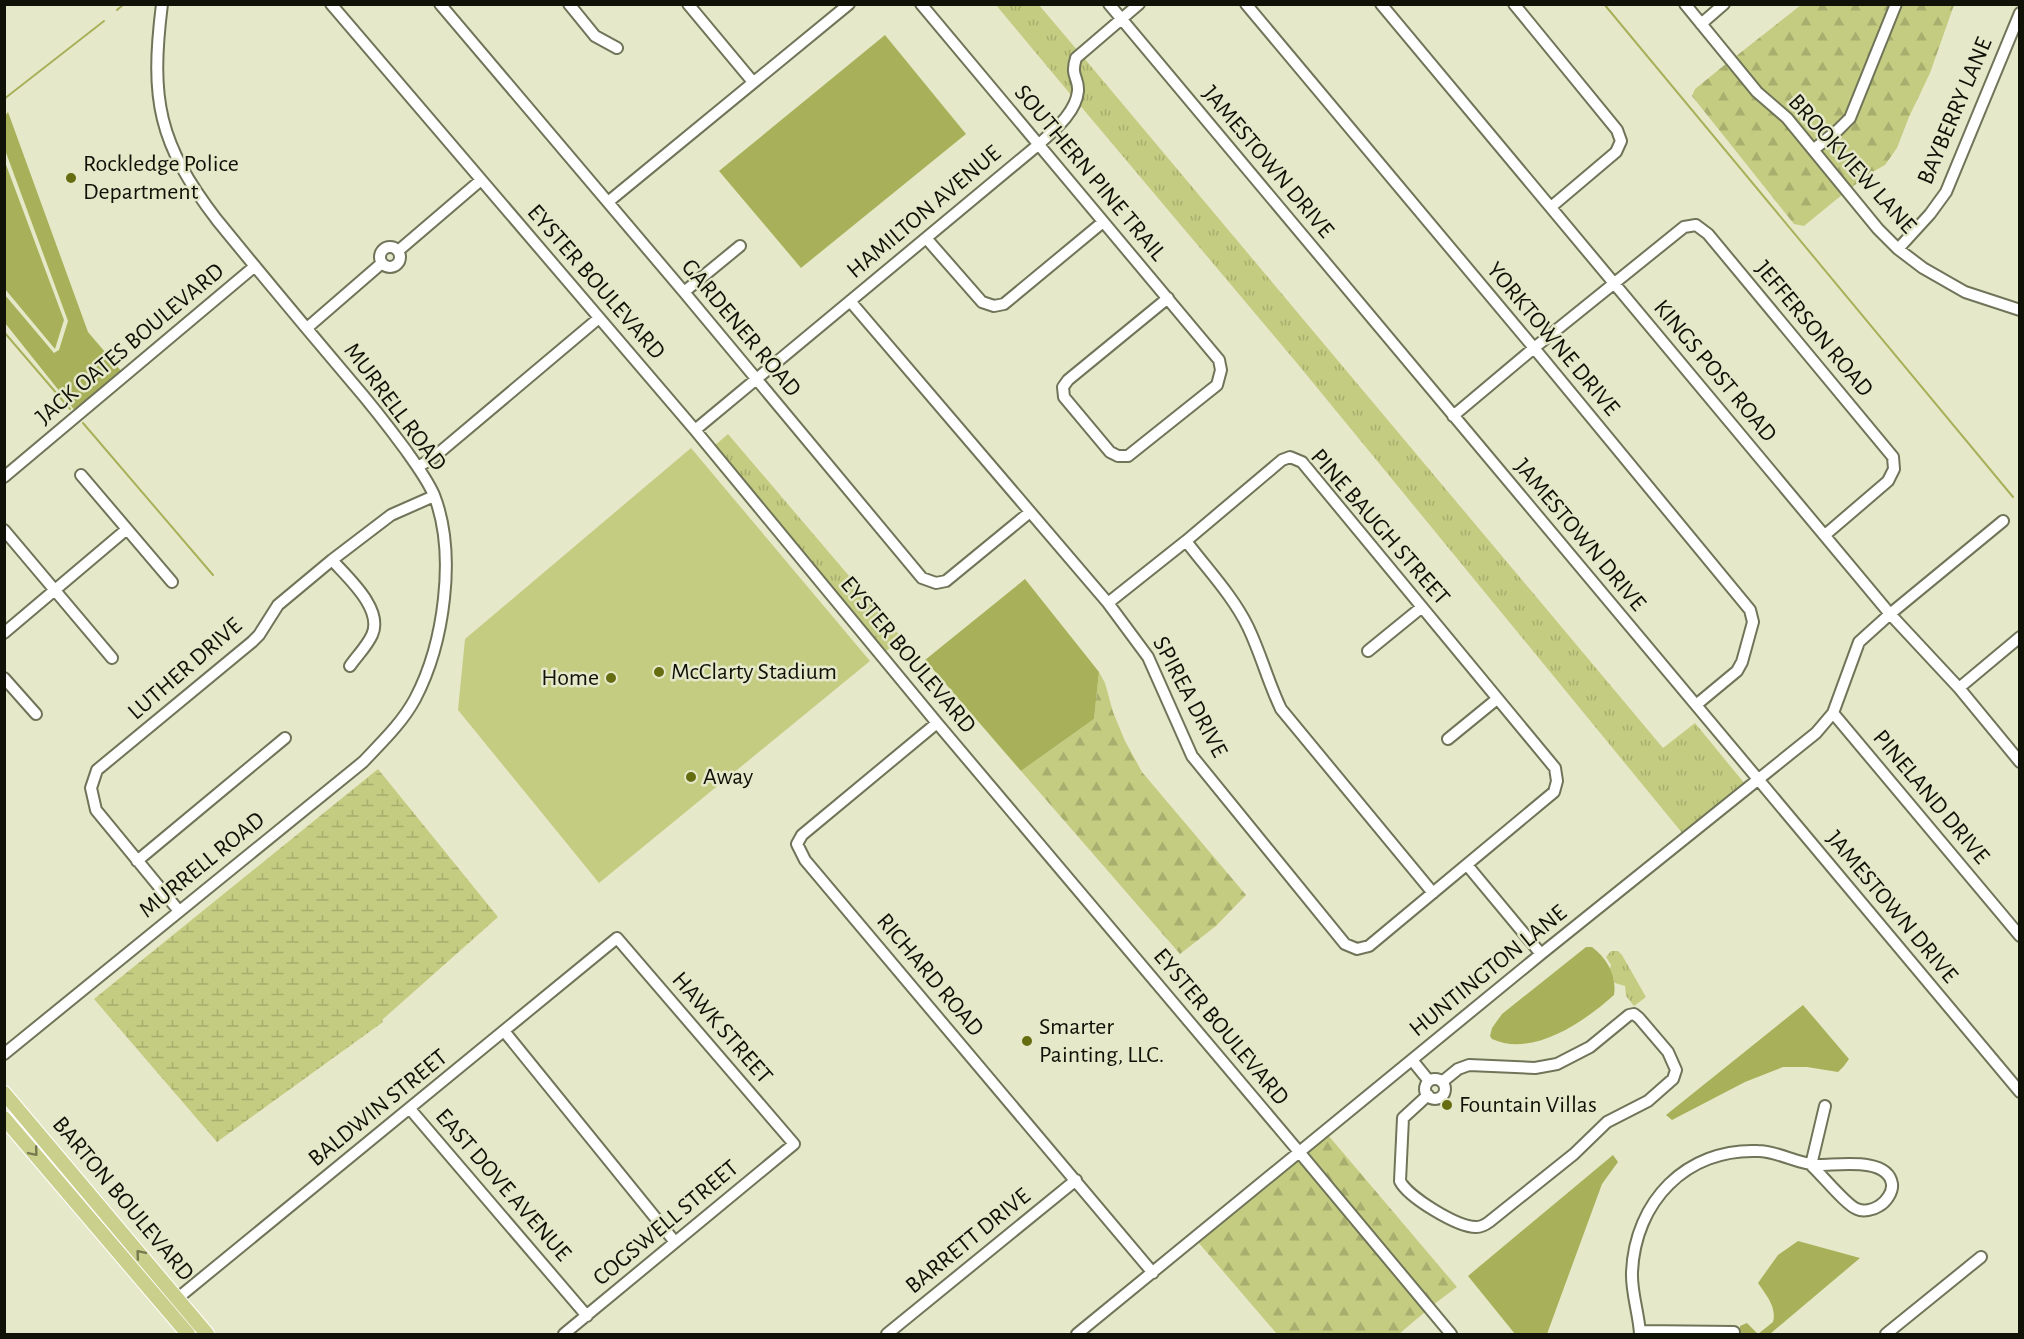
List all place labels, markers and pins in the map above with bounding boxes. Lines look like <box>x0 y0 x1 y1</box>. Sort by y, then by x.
place label: Rockledge Police Department <box>83 152 239 204</box>
marker: Rockledge Police Department <box>64 171 78 185</box>
place label: McClarty Stadium <box>671 660 837 684</box>
marker: McClarty Stadium <box>652 665 666 679</box>
place label: Home <box>541 666 599 690</box>
marker: Home <box>604 671 618 685</box>
place label: Away <box>703 765 753 789</box>
marker: Away <box>684 770 698 784</box>
place label: Smarter Painting, LLC. <box>1039 1015 1164 1067</box>
marker: Smarter Painting, LLC. <box>1020 1034 1034 1048</box>
place label: Fountain Villas <box>1459 1093 1597 1117</box>
marker: Fountain Villas <box>1440 1098 1454 1112</box>

